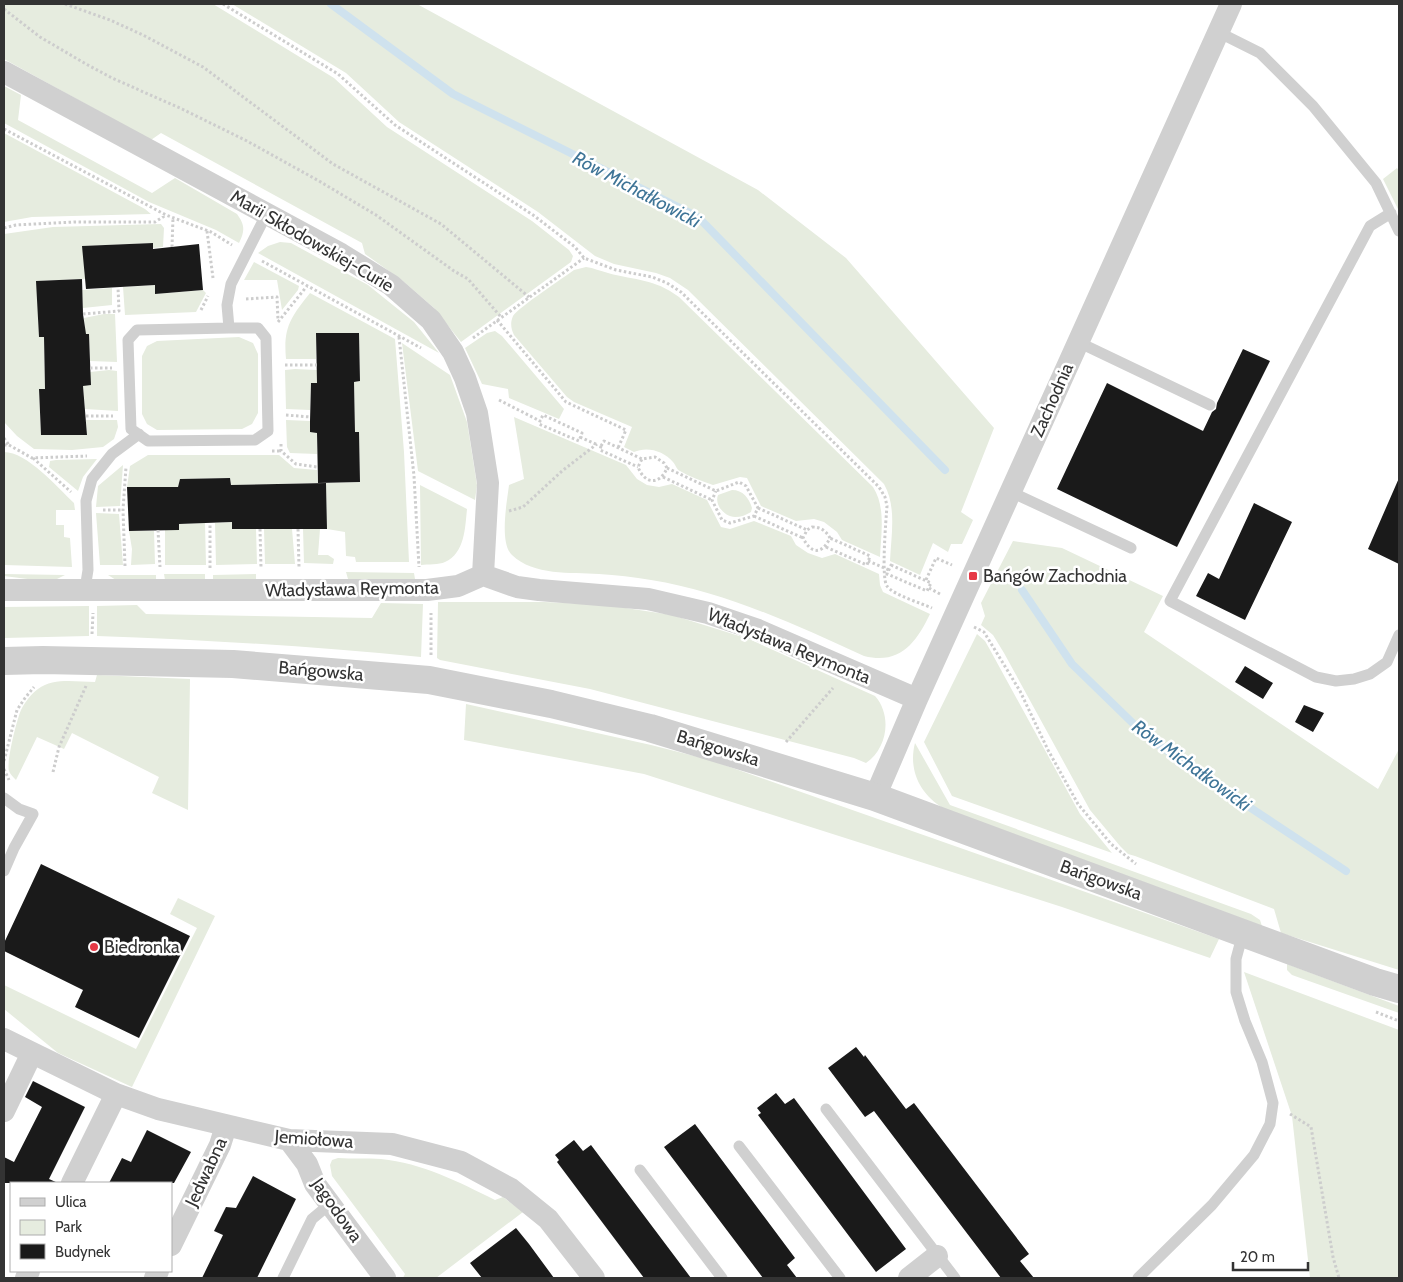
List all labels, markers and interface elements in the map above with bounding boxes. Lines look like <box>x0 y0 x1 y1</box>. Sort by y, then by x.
water label: Rów Michałkowicki <box>569 146 705 233</box>
street label: Marii Skłodowskiej-Curie <box>226 185 398 297</box>
street label: Zachodnia <box>1026 359 1078 440</box>
place label: Bańgów Zachodnia <box>983 565 1127 587</box>
marker: Bańgów Zachodnia <box>967 570 979 582</box>
street label: Władysława Reymonta <box>265 576 439 602</box>
street label: Władysława Reymonta <box>704 603 874 689</box>
street label: Bańgowska <box>278 656 365 686</box>
water label: Rów Michałkowicki <box>1128 715 1256 817</box>
street label: Bańgowska <box>674 725 762 771</box>
street label: Bańgowska <box>1057 855 1145 905</box>
place label: Biedronka <box>104 936 180 958</box>
marker: Biedronka <box>88 941 100 953</box>
street label: Jemiołowa <box>273 1125 354 1153</box>
street label: Jedwabna <box>180 1134 232 1211</box>
street label: Jagodowa <box>306 1173 367 1247</box>
legend <box>10 1182 172 1272</box>
text: Ulica <box>55 1193 87 1211</box>
text: Park <box>55 1218 82 1236</box>
scale bar <box>1233 1240 1308 1272</box>
text: Budynek <box>55 1243 111 1261</box>
text: 20 m <box>1240 1248 1275 1266</box>

